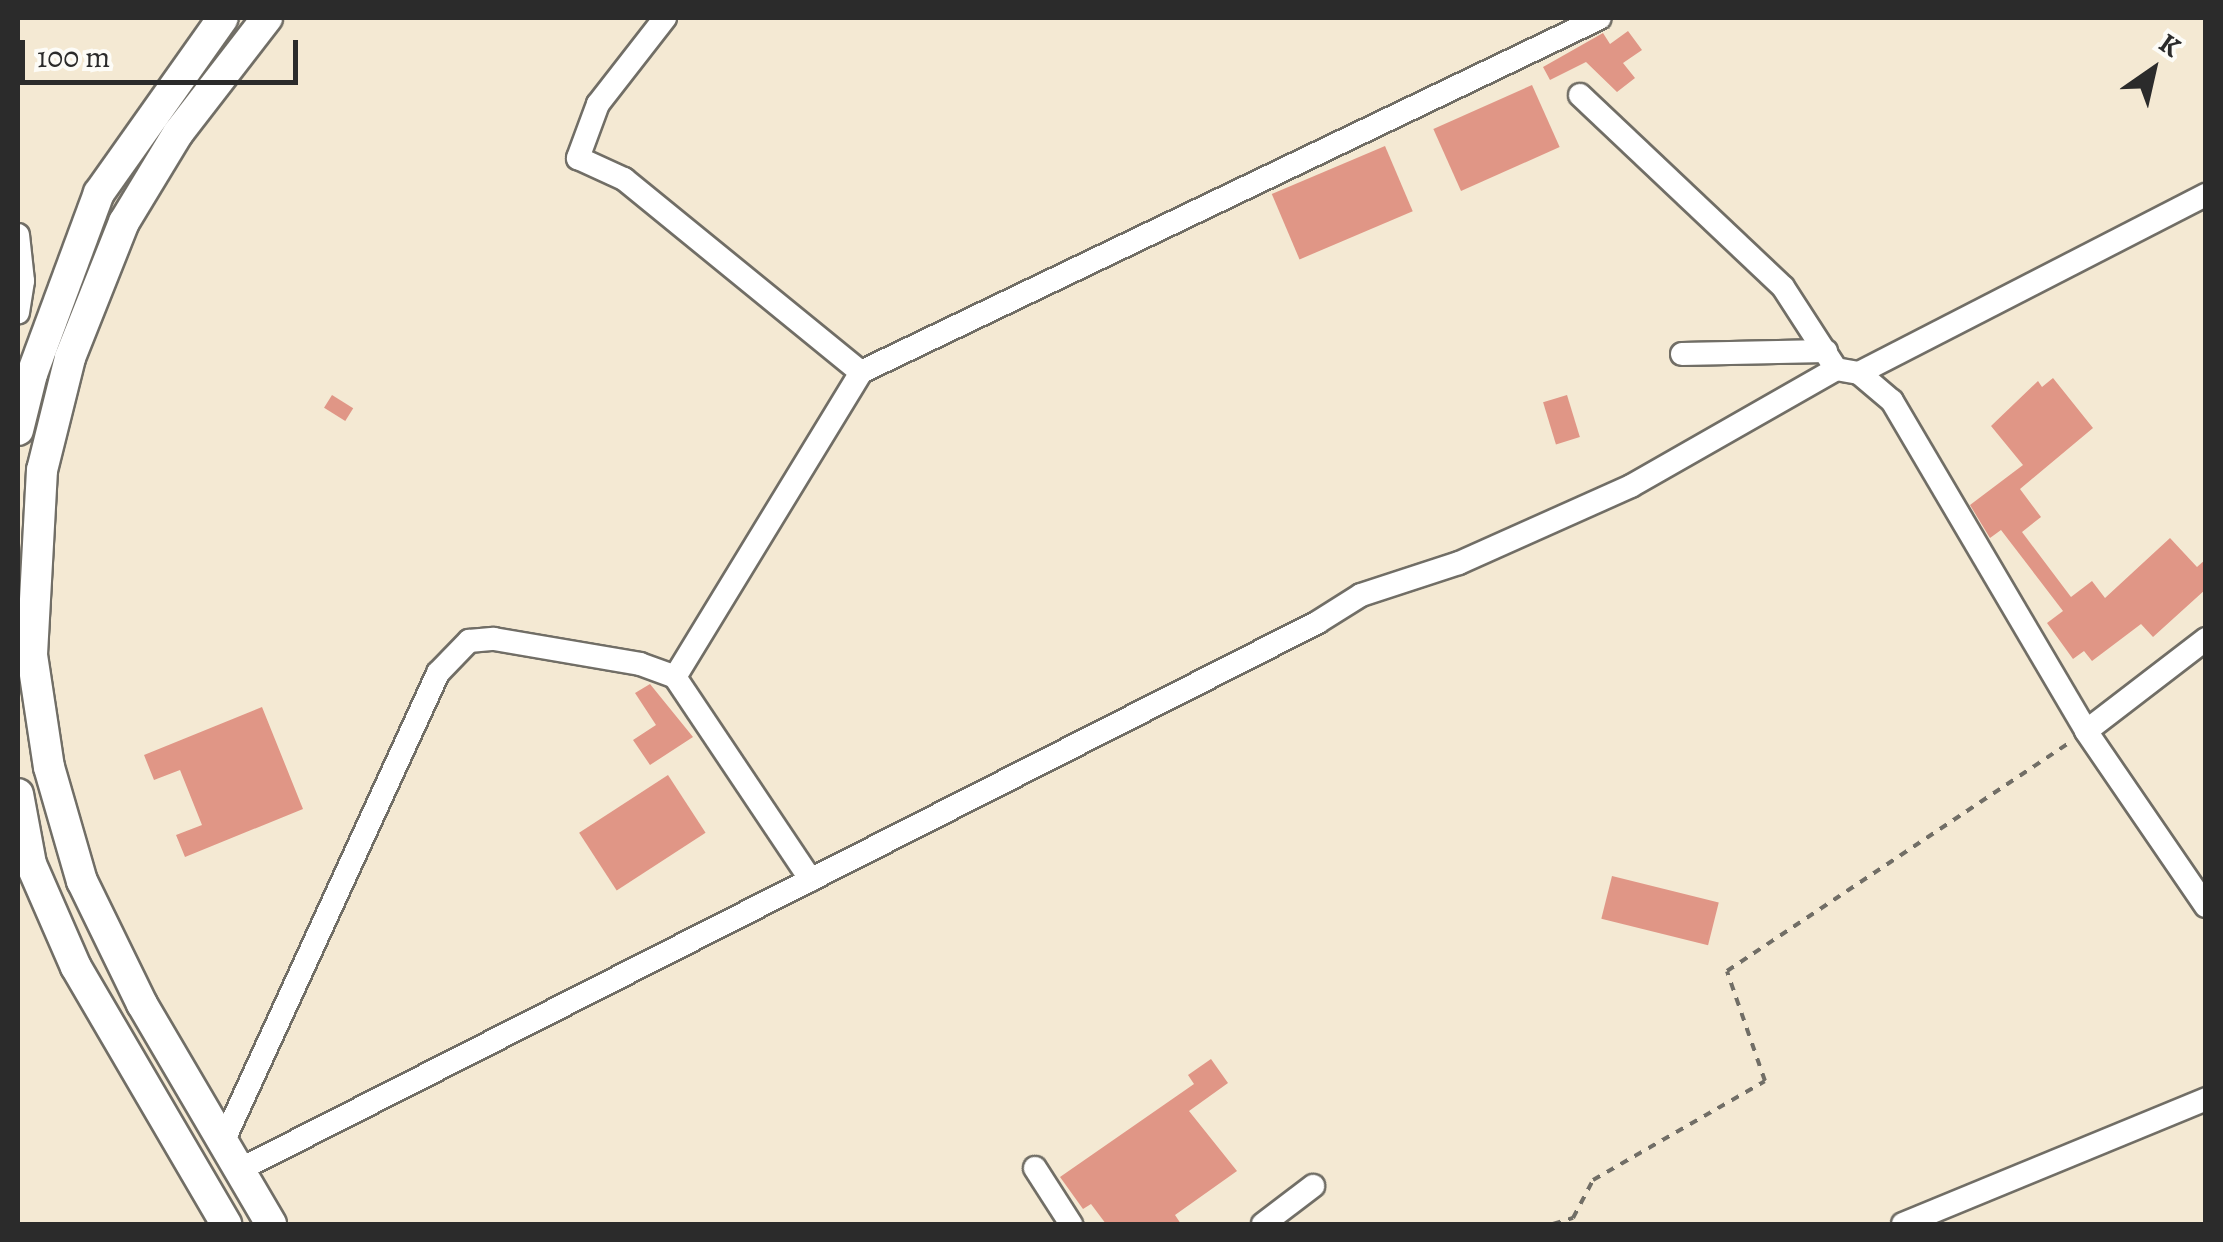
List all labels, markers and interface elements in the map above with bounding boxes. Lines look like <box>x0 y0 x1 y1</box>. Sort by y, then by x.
scale bar <box>25 20 302 82</box>
north arrow <box>2103 20 2203 120</box>
text: K <box>2152 24 2188 66</box>
text: 100 m <box>37 37 110 77</box>

